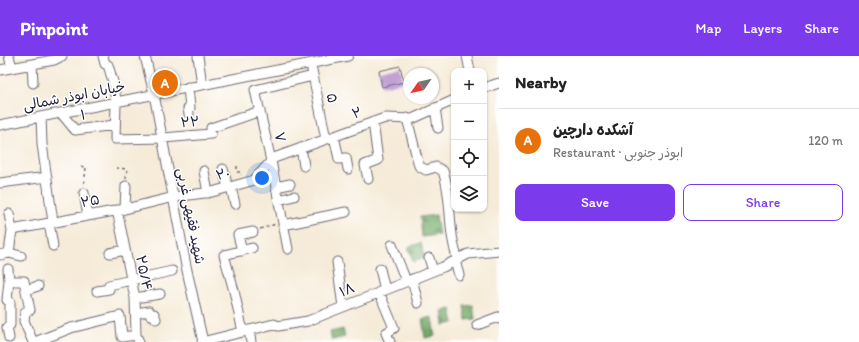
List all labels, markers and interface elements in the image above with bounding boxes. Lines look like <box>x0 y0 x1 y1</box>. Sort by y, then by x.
text: Pinpoint <box>20 17 88 40</box>
text: Map <box>696 20 721 37</box>
text: Layers <box>743 20 782 37</box>
text: Share <box>804 20 839 37</box>
pin: A <box>152 68 178 98</box>
north arrow <box>403 68 439 104</box>
map controls <box>451 68 487 212</box>
button: + <box>451 68 487 104</box>
text: Nearby <box>515 72 567 92</box>
street label: خیابان ابوذر شمالی <box>21 78 127 114</box>
street label: ۵ <box>323 91 341 105</box>
street label: ۲ <box>350 103 364 123</box>
button: − <box>451 104 487 140</box>
street label: ۱ <box>80 106 86 124</box>
street label: ۲۲ <box>180 113 200 131</box>
text: آشکده دارچین <box>553 121 633 139</box>
street label: ۷ <box>271 130 289 144</box>
text: A <box>524 133 532 148</box>
text: 120 m <box>808 133 843 148</box>
button: locate <box>451 140 487 176</box>
text: Restaurant · ابوذر جنوبی <box>553 145 683 160</box>
street label: ۲۰ <box>214 164 232 184</box>
street label: شهید فقیهی غربی <box>173 166 209 266</box>
your location <box>252 168 272 188</box>
button: layers <box>451 176 487 212</box>
button: Save <box>515 184 675 221</box>
button: Share <box>683 184 843 221</box>
street label: ۲۵ <box>79 191 101 211</box>
street label: ۲۵/۴ <box>132 254 156 292</box>
street label: ۱۸ <box>337 279 357 301</box>

